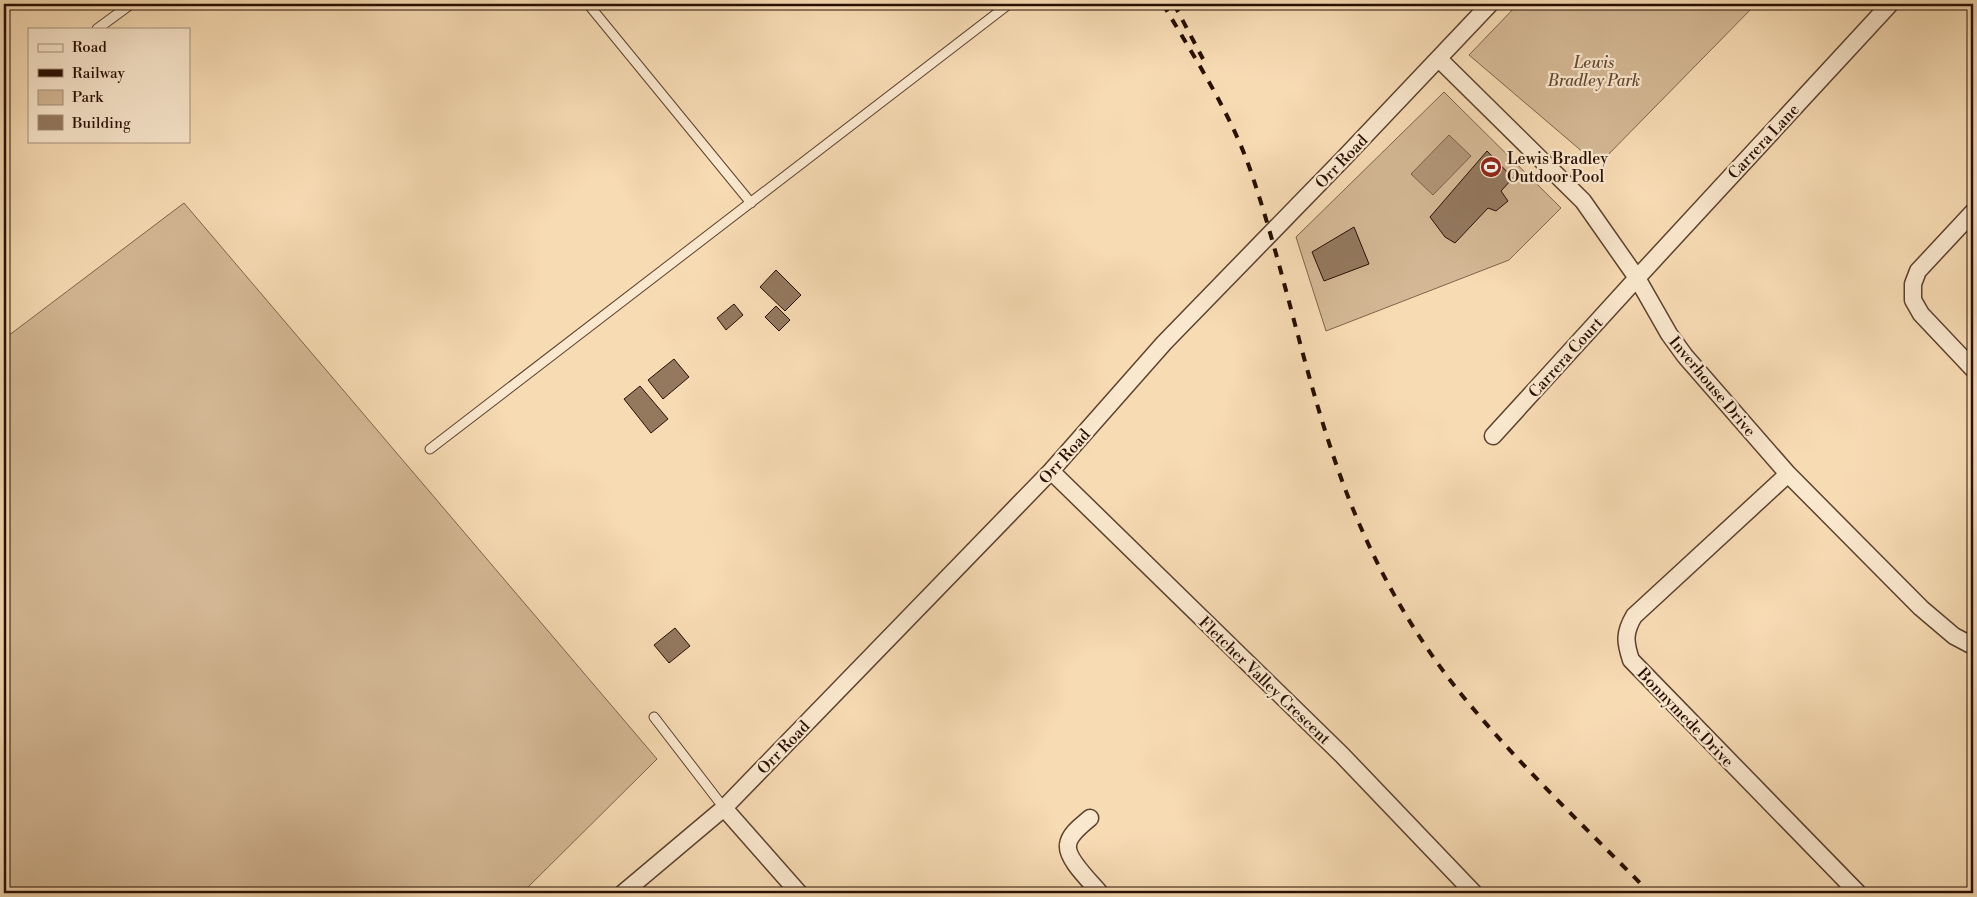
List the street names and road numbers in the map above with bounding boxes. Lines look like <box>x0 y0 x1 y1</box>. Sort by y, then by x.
street label: Carrera Lane <box>1724 100 1804 184</box>
street label: Orr Road <box>1311 131 1372 193</box>
street label: Carrera Court <box>1524 313 1607 402</box>
street label: Inverhouse Drive <box>1664 332 1760 441</box>
street label: Orr Road <box>1035 425 1095 488</box>
street label: Fletcher Valley Crescent <box>1194 613 1335 749</box>
street label: Bonnymede Drive <box>1632 663 1738 771</box>
street label: Orr Road <box>753 717 814 779</box>

